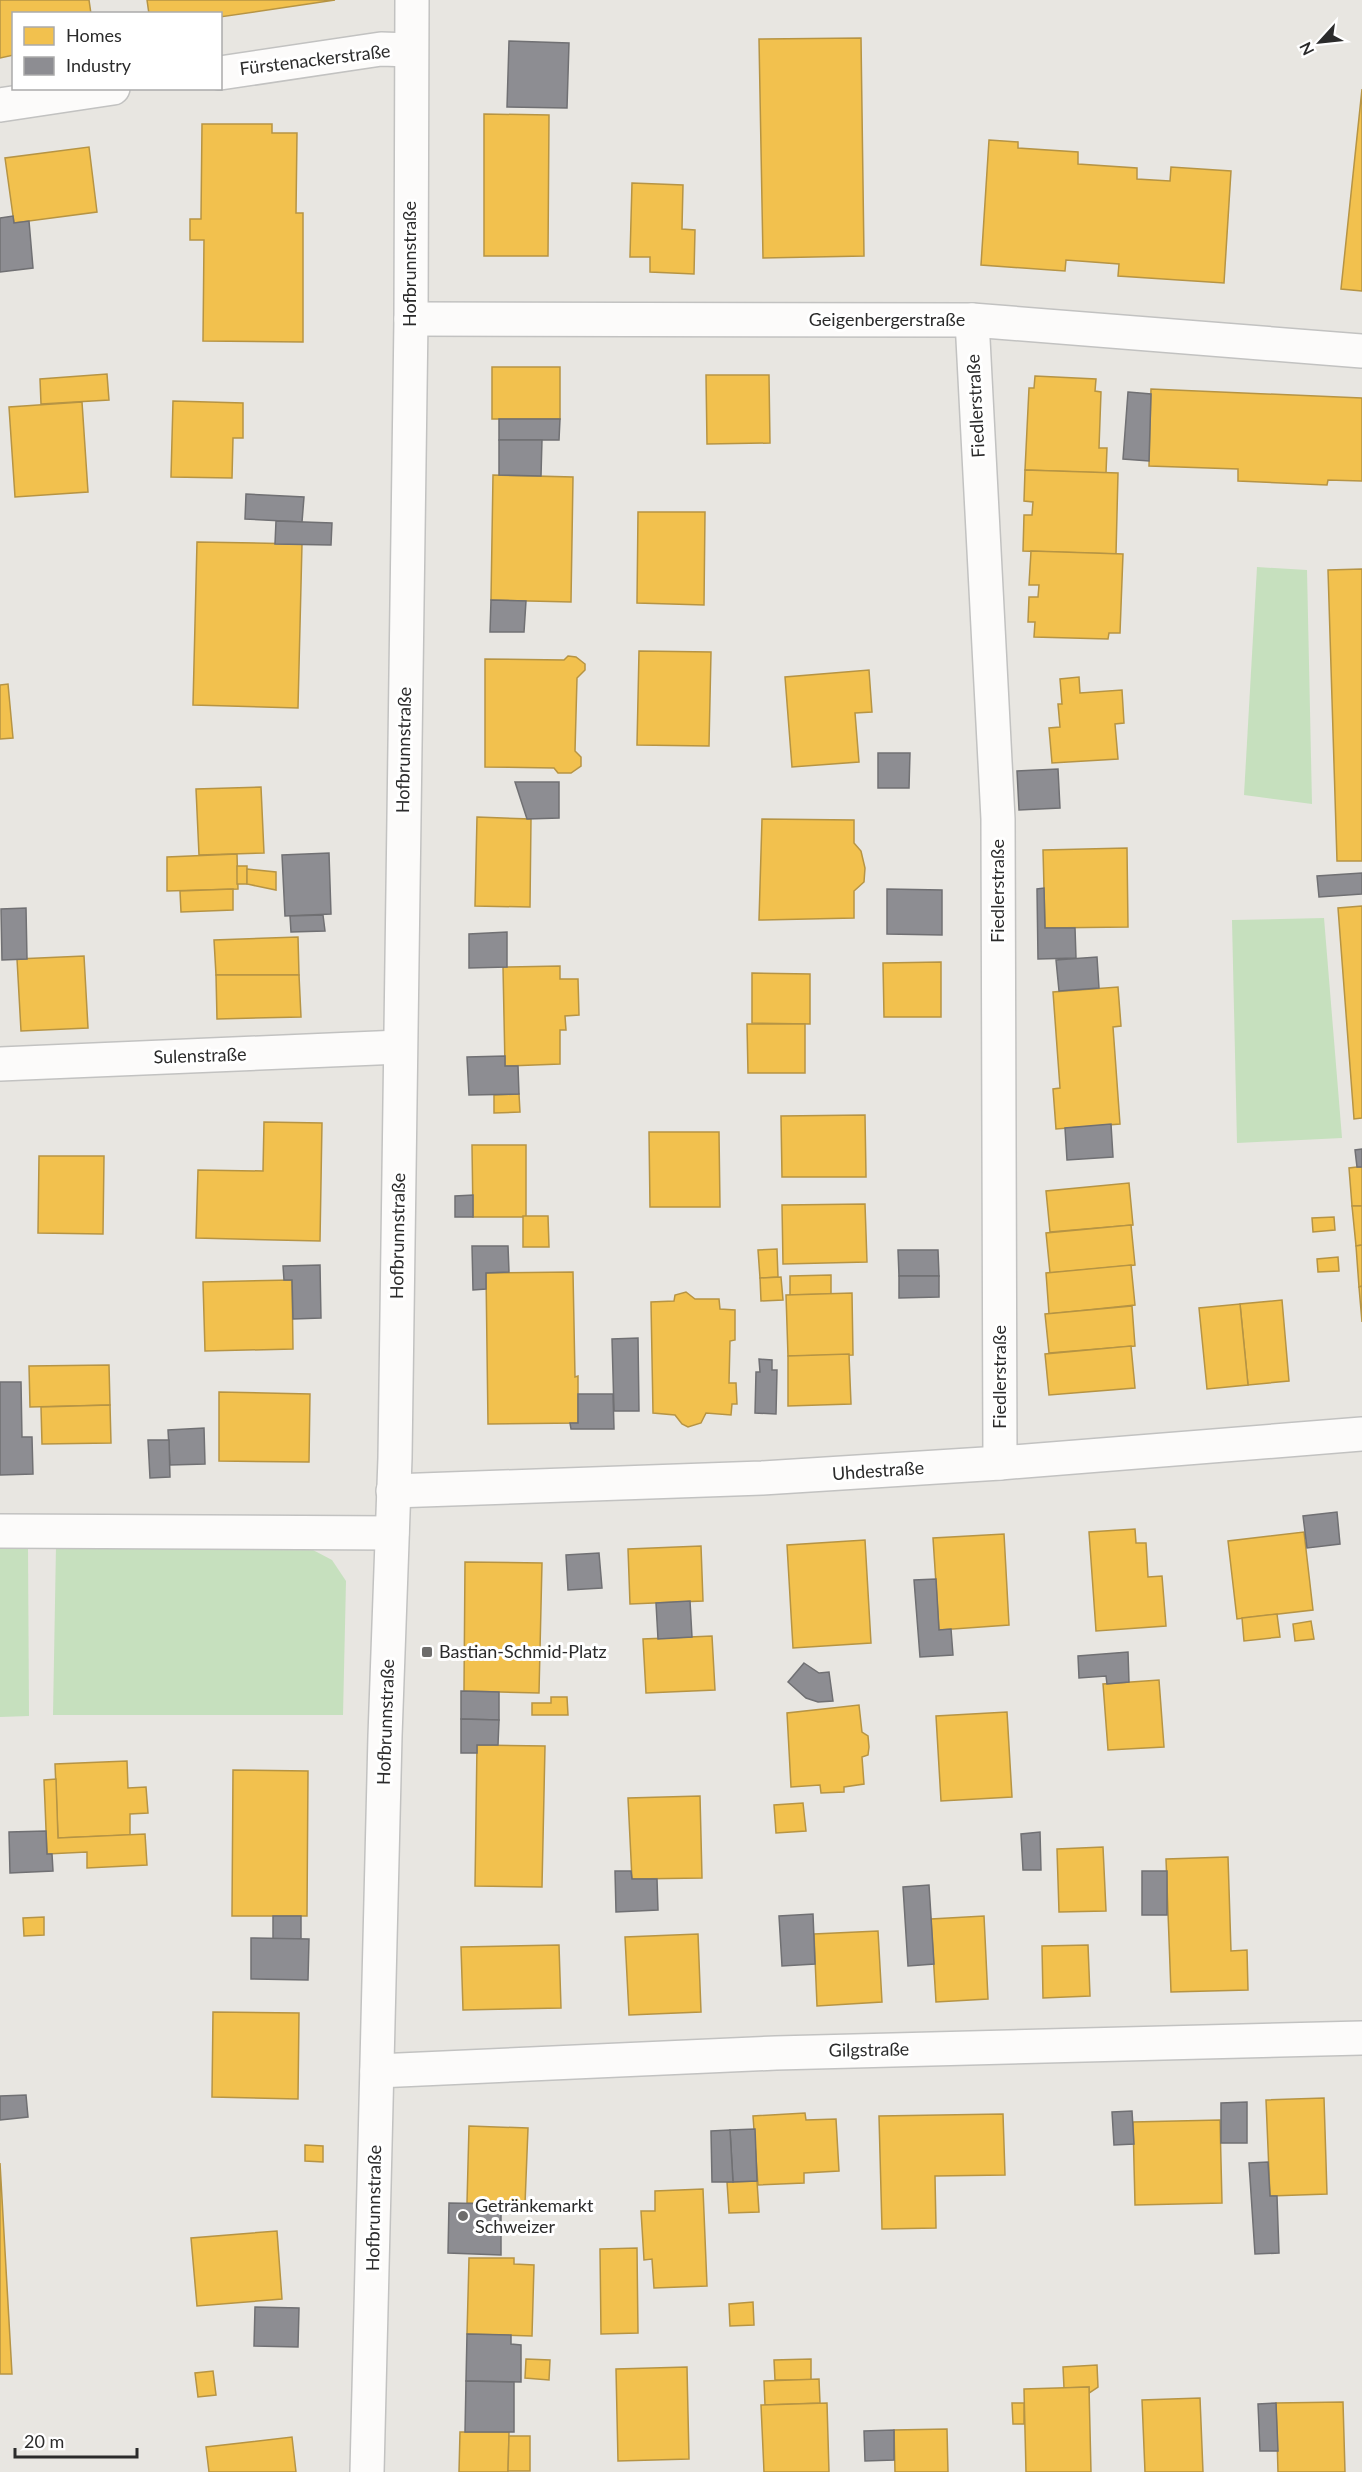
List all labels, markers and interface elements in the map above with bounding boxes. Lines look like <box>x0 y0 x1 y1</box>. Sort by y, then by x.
legend <box>12 12 222 90</box>
north arrow <box>1290 12 1350 72</box>
text: Homes <box>66 24 122 46</box>
street label: Fürstenackerstraße <box>238 39 391 79</box>
text: N <box>1295 39 1317 59</box>
text: Industry <box>66 54 132 76</box>
street label: Hofbrunnstraße <box>398 201 420 327</box>
street label: Geigenbergerstraße <box>809 308 965 330</box>
street label: Fiedlerstraße <box>961 354 989 458</box>
street label: Hofbrunnstraße <box>391 687 415 813</box>
street label: Fiedlerstraße <box>986 839 1008 943</box>
street label: Sulenstraße <box>153 1042 247 1068</box>
street label: Hofbrunnstraße <box>385 1173 409 1299</box>
street label: Fiedlerstraße <box>988 1325 1010 1429</box>
street label: Uhdestraße <box>831 1456 925 1484</box>
place label: Bastian-Schmid-Platz <box>439 1640 607 1662</box>
marker: Bastian-Schmid-Platz <box>420 1645 434 1659</box>
street label: Hofbrunnstraße <box>372 1659 398 1785</box>
street label: Gilgstraße <box>829 2037 909 2061</box>
street label: Hofbrunnstraße <box>361 2145 385 2271</box>
place label: Getränkemarkt Schweizer <box>475 2194 594 2237</box>
marker: Getränkemarkt Schweizer <box>456 2209 470 2223</box>
scale bar <box>15 2421 136 2459</box>
text: 20 m <box>24 2430 64 2452</box>

